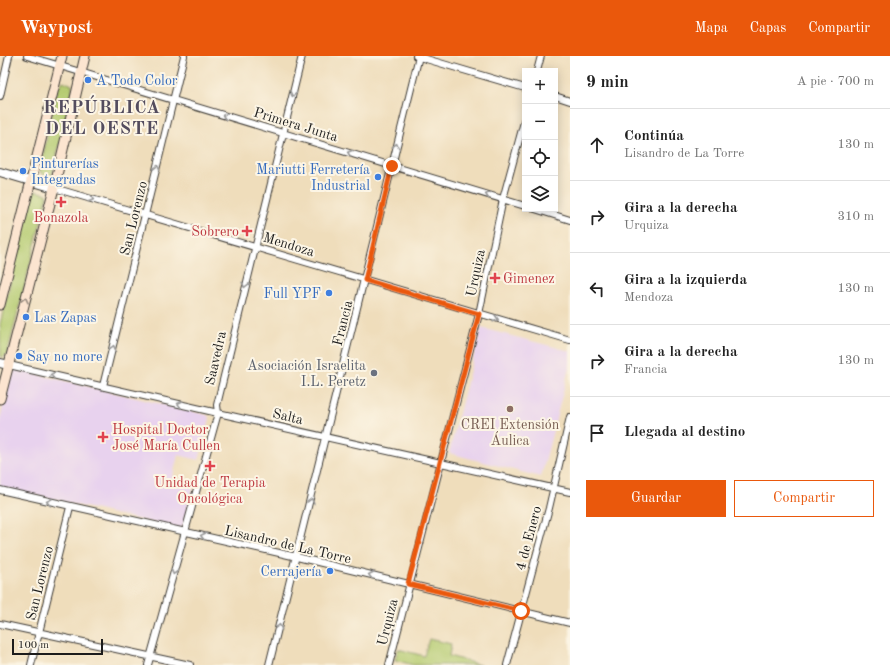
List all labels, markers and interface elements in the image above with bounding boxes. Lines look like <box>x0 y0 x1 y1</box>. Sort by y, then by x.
text: Waypost <box>20 19 93 38</box>
text: Mapa <box>695 21 728 35</box>
text: Capas <box>750 21 786 35</box>
text: Compartir <box>808 21 870 35</box>
map controls <box>522 68 558 212</box>
button: + <box>522 68 558 104</box>
place label: A Todo Color <box>96 74 178 88</box>
text: 9 min <box>586 74 629 91</box>
marker: A Todo Color <box>83 75 93 85</box>
text: A pie · 700 m <box>797 75 874 88</box>
one-way arrow <box>289 90 298 97</box>
district label: REPÚBLICA DEL OESTE <box>43 95 161 138</box>
button: − <box>522 104 558 140</box>
street label: Primera Junta <box>252 105 340 144</box>
one-way arrow <box>222 112 229 121</box>
text: Continúa <box>624 129 684 144</box>
icon: ahead <box>586 134 608 156</box>
text: 130 m <box>837 138 874 151</box>
button: locate <box>522 140 558 176</box>
one-way arrow <box>392 143 400 149</box>
text: Lisandro de La Torre <box>624 147 744 160</box>
one-way arrow <box>347 149 354 158</box>
place label: Pinturerías Integradas <box>31 157 99 187</box>
route end <box>383 157 401 175</box>
place label: Mariutti Ferretería Industrial <box>256 163 370 193</box>
one-way arrow <box>153 164 161 171</box>
marker: Pinturerías Integradas <box>18 166 28 176</box>
marker: Mariutti Ferretería Industrial <box>373 172 383 182</box>
button: layers <box>522 176 558 212</box>
street label: San Lorenzo <box>118 180 150 257</box>
one-way arrow <box>484 191 491 200</box>
one-way arrow <box>88 194 95 203</box>
marker: Bonazola <box>56 197 66 207</box>
text: Gira a la derecha <box>624 201 738 216</box>
icon: right <box>586 206 608 228</box>
text: 310 m <box>837 210 874 223</box>
place label: Bonazola <box>34 211 89 225</box>
text: Urquiza <box>624 219 669 232</box>
place label: Sobrero <box>191 225 239 239</box>
marker: Sobrero <box>242 226 252 236</box>
street label: Mendoza <box>261 231 316 259</box>
street label: Urquiza <box>464 248 488 298</box>
place label: Gimenez <box>503 272 555 286</box>
marker: Gimenez <box>490 273 500 283</box>
text: Gira a la izquierda <box>624 273 747 288</box>
icon: left <box>586 278 608 300</box>
one-way arrow <box>242 282 250 288</box>
text: 130 m <box>837 282 874 295</box>
place label: Full YPF <box>263 287 321 301</box>
marker: Full YPF <box>324 288 334 298</box>
text: Mendoza <box>624 291 673 304</box>
one-way arrow <box>21 296 29 303</box>
street label: Francia <box>331 299 355 347</box>
place label: Las Zapas <box>34 311 97 325</box>
marker: Las Zapas <box>21 312 31 322</box>
one-way arrow <box>492 314 499 323</box>
street label: Saavedra <box>203 330 229 387</box>
one-way arrow <box>108 345 117 352</box>
text: Gira a la derecha <box>624 345 738 360</box>
place label: Say no more <box>27 350 102 364</box>
icon: right <box>586 350 608 372</box>
marker: Say no more <box>14 351 24 361</box>
text: 130 m <box>837 354 874 367</box>
place label: Asociación Israelita I.L. Peretz <box>247 359 366 389</box>
text: Francia <box>624 363 667 376</box>
marker: Asociación Israelita I.L. Peretz <box>369 368 379 378</box>
one-way arrow <box>50 371 56 379</box>
one-way arrow <box>176 401 183 409</box>
marker: CREI Extensión Áulica <box>505 404 515 414</box>
street label: Salta <box>271 407 305 427</box>
place label: CREI Extensión Áulica <box>461 418 560 448</box>
icon: arrive <box>586 422 608 444</box>
place label: Hospital Doctor José María Cullen <box>112 423 221 453</box>
text: Llegada al destino <box>624 425 745 440</box>
marker: Hospital Doctor José María Cullen <box>97 431 109 443</box>
marker: Unidad de Terapia Oncológica <box>204 460 216 472</box>
place label: Unidad de Terapia Oncológica <box>154 476 266 506</box>
button: Guardar <box>586 480 726 517</box>
button: Compartir <box>734 480 874 517</box>
one-way arrow <box>46 498 52 506</box>
one-way arrow <box>306 498 314 504</box>
street label: 4 de Enero <box>514 504 544 572</box>
street label: Lisandro de La Torre <box>223 524 352 566</box>
one-way arrow <box>200 533 206 541</box>
street label: San Lorenzo <box>24 545 56 622</box>
place label: Cerrajería <box>260 565 322 579</box>
marker: Cerrajería <box>325 566 335 576</box>
one-way arrow <box>170 569 179 576</box>
one-way arrow <box>367 572 374 580</box>
street label: Urquiza <box>375 597 401 647</box>
route start <box>512 602 530 620</box>
one-way arrow <box>274 624 283 631</box>
scale bar <box>12 637 103 656</box>
text: 100 m <box>18 640 49 651</box>

